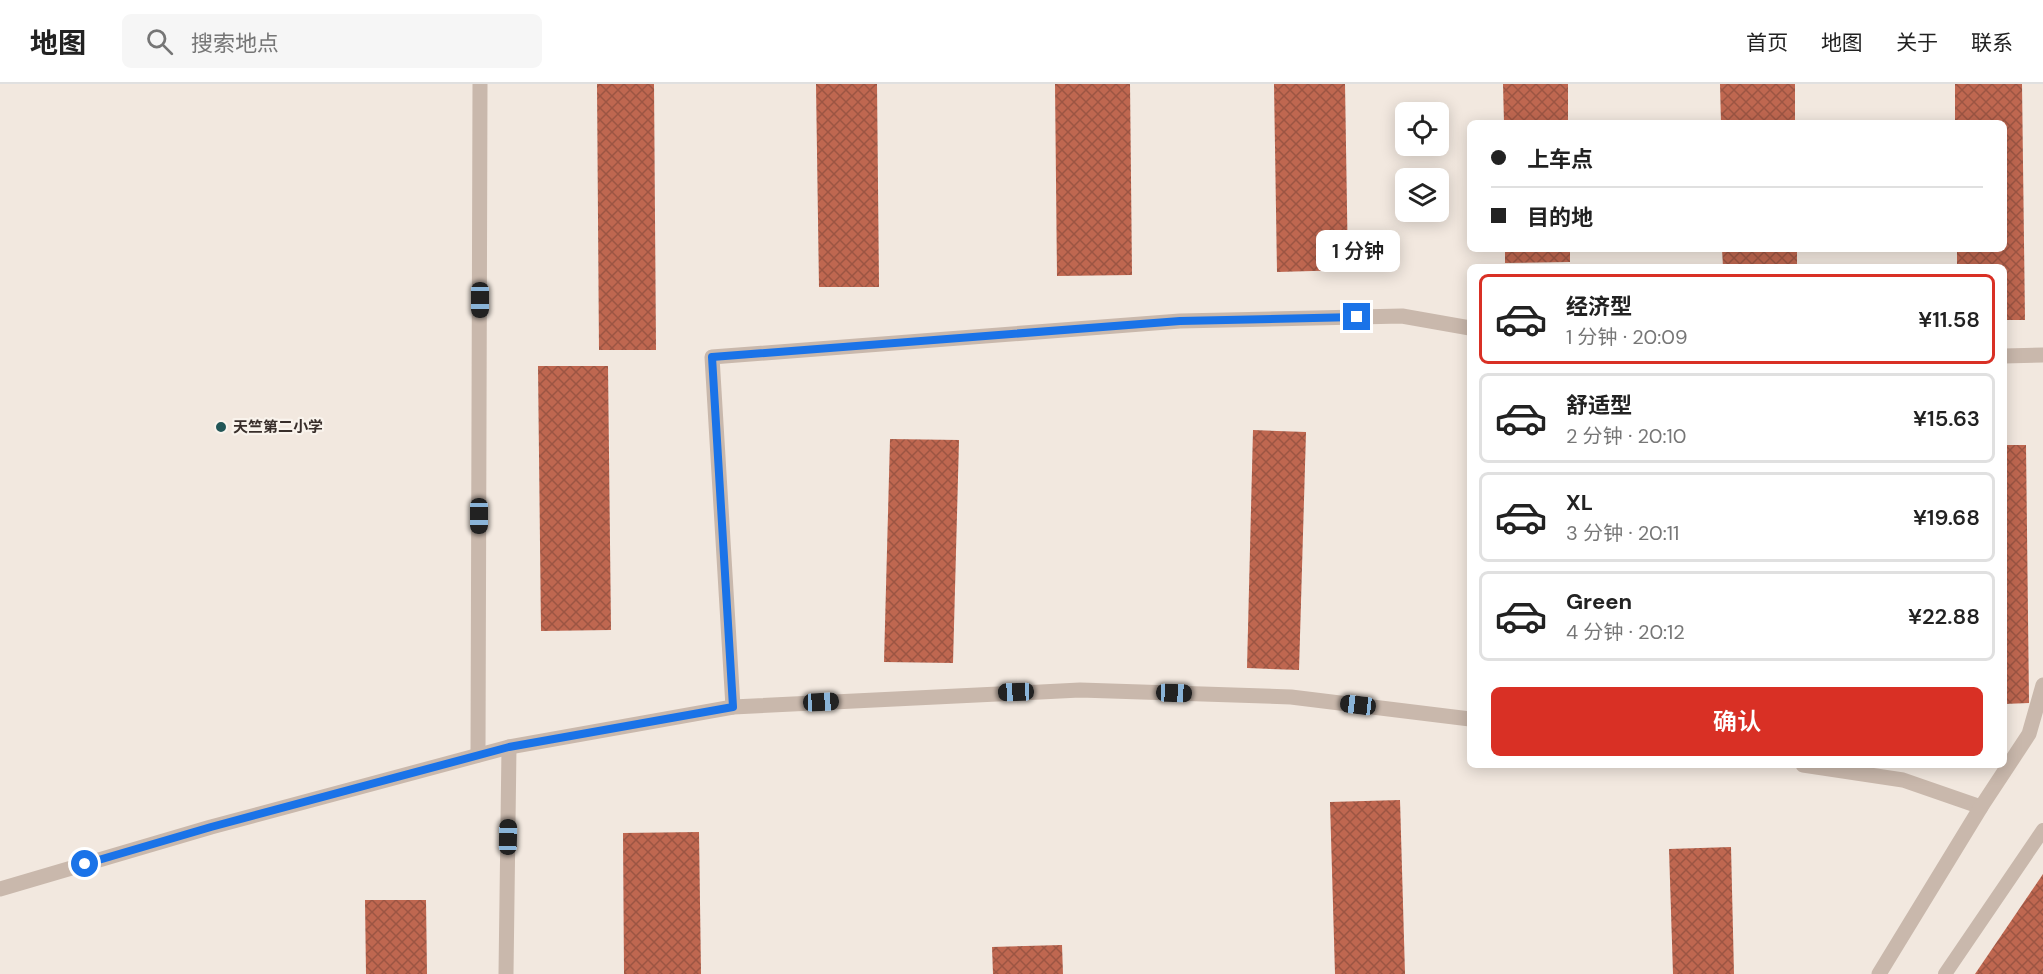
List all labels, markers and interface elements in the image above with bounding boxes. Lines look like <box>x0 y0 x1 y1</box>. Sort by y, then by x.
search box <box>122 14 542 68</box>
text: 地图 <box>30 25 86 62</box>
icon: search <box>143 25 176 58</box>
text: 搜索地点 <box>191 29 279 58</box>
text: 首页 <box>1746 29 1788 57</box>
text: 地图 <box>1821 29 1863 57</box>
text: 关于 <box>1896 29 1938 57</box>
text: 联系 <box>1971 29 2013 57</box>
map controls <box>1395 102 1449 222</box>
button: locate <box>1395 102 1449 156</box>
text: 上车点 <box>1527 145 1593 174</box>
button: layers <box>1395 168 1449 222</box>
text: 目的地 <box>1527 203 1593 232</box>
callout: 1 分钟 <box>1315 230 1399 272</box>
text: 1 分钟 <box>1332 238 1384 264</box>
car <box>471 282 489 318</box>
icon: car <box>1494 292 1548 346</box>
text: 经济型 <box>1566 292 1632 321</box>
route end <box>1343 303 1370 330</box>
text: ¥11.58 <box>1918 305 1980 334</box>
text: 1 分钟 · 20:09 <box>1566 324 1687 350</box>
icon: car <box>1494 391 1548 445</box>
text: 舒适型 <box>1566 391 1632 420</box>
text: ¥15.63 <box>1913 404 1980 433</box>
place label: 天竺第二小学 <box>233 417 323 437</box>
marker: 天竺第二小学 <box>214 420 228 434</box>
text: 2 分钟 · 20:10 <box>1566 423 1686 449</box>
text: XL <box>1566 488 1593 517</box>
icon: car <box>1494 490 1548 544</box>
car <box>470 498 488 534</box>
text: ¥19.68 <box>1913 503 1980 532</box>
text: 3 分钟 · 20:11 <box>1566 520 1679 546</box>
text: Green <box>1566 587 1632 616</box>
icon: car <box>1494 589 1548 643</box>
text: ¥22.88 <box>1908 602 1980 631</box>
text: 4 分钟 · 20:12 <box>1566 619 1685 645</box>
car <box>998 682 1034 702</box>
car <box>1156 683 1192 703</box>
button: 确认 <box>1491 687 1983 756</box>
car <box>803 692 839 712</box>
car <box>1339 694 1377 716</box>
car <box>499 819 517 855</box>
route start <box>71 850 98 877</box>

